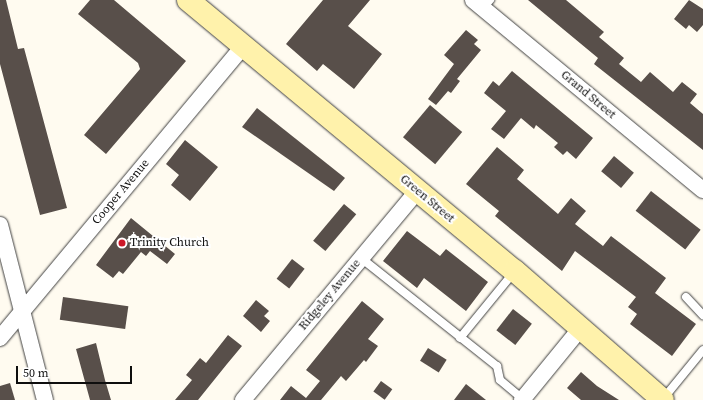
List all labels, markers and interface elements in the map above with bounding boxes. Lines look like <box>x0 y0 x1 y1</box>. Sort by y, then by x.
street label: Grand Street <box>558 68 618 122</box>
street label: Cooper Avenue <box>89 156 153 228</box>
street label: Green Street <box>397 172 457 226</box>
place label: Trinity Church <box>130 236 209 250</box>
marker: Trinity Church <box>117 238 127 248</box>
street label: Ridgeley Avenue <box>296 257 364 333</box>
scale bar <box>18 358 134 384</box>
text: 50 m <box>23 365 49 381</box>

